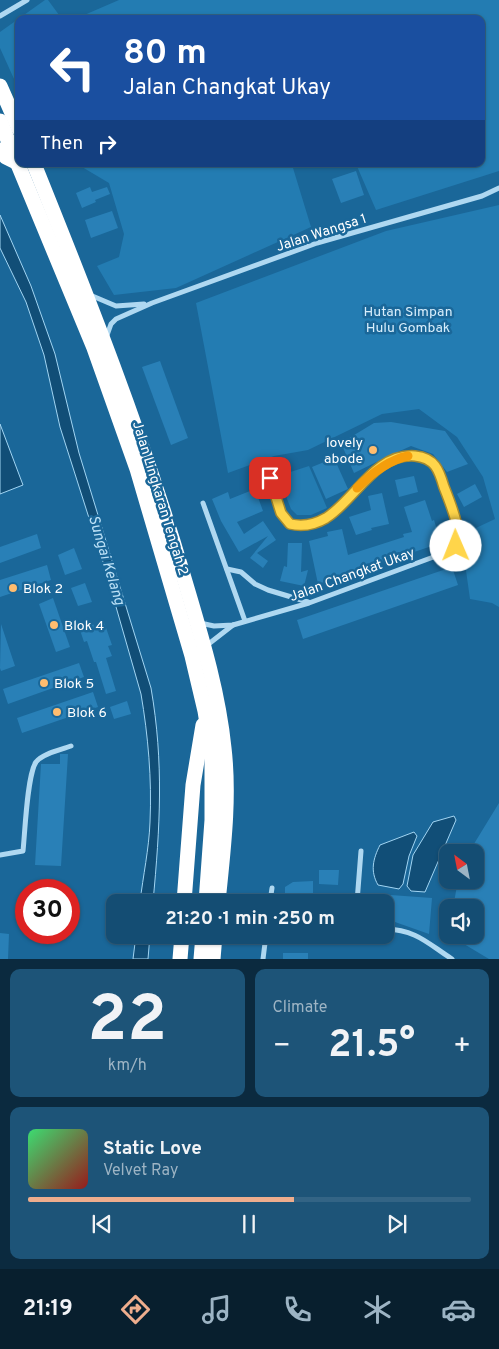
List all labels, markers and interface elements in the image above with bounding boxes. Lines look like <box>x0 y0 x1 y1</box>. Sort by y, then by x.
text: 80 m <box>123 32 207 76</box>
icon: left <box>40 35 105 100</box>
text: Jalan Changkat Ukay <box>123 75 331 102</box>
icon: right <box>93 130 121 158</box>
text: Then <box>40 132 83 156</box>
street label: Jalan Wangsa 1 <box>274 211 369 256</box>
park label: Hutan Simpan Hulu Gombak <box>363 304 453 337</box>
street label: Jalan Lingkaran Tengah 2 <box>128 419 191 578</box>
place label: lovely abode <box>324 435 363 468</box>
marker: lovely abode <box>367 444 379 456</box>
pin <box>249 457 291 499</box>
icon: arrive <box>256 464 284 492</box>
water label: Sungai Kelang <box>83 513 128 608</box>
position arrow <box>429 519 481 571</box>
street label: Jalan Changkat Ukay <box>287 545 418 606</box>
place label: Blok 2 <box>23 581 63 598</box>
marker: Blok 2 <box>7 582 19 594</box>
place label: Blok 4 <box>64 618 104 635</box>
marker: Blok 4 <box>48 619 60 631</box>
place label: Blok 5 <box>54 676 94 693</box>
marker: Blok 5 <box>38 677 50 689</box>
place label: Blok 6 <box>67 705 107 722</box>
marker: Blok 6 <box>51 706 63 718</box>
north arrow <box>439 844 484 889</box>
map controls <box>439 844 484 944</box>
speed limit sign: 30 <box>15 879 80 944</box>
button: sound <box>439 899 484 944</box>
text: 21:20 · 1 min · 250 m <box>165 907 335 931</box>
text: 22 <box>88 982 167 1064</box>
text: Climate <box>273 998 327 1018</box>
text: 21.5° <box>328 1022 415 1071</box>
text: − <box>273 1029 291 1065</box>
text: + <box>453 1029 471 1065</box>
text: km/h <box>108 1056 147 1076</box>
text: Static Love <box>103 1137 202 1161</box>
text: Velvet Ray <box>103 1161 178 1181</box>
icon: previous <box>88 1210 116 1238</box>
icon: pause <box>235 1210 263 1238</box>
icon: next <box>383 1210 411 1238</box>
icon: directions <box>118 1292 153 1327</box>
icon: music <box>199 1292 234 1327</box>
icon: phone <box>280 1292 315 1327</box>
icon: climate <box>360 1292 395 1327</box>
icon: car <box>441 1292 476 1327</box>
text: 21:19 <box>23 1296 73 1323</box>

